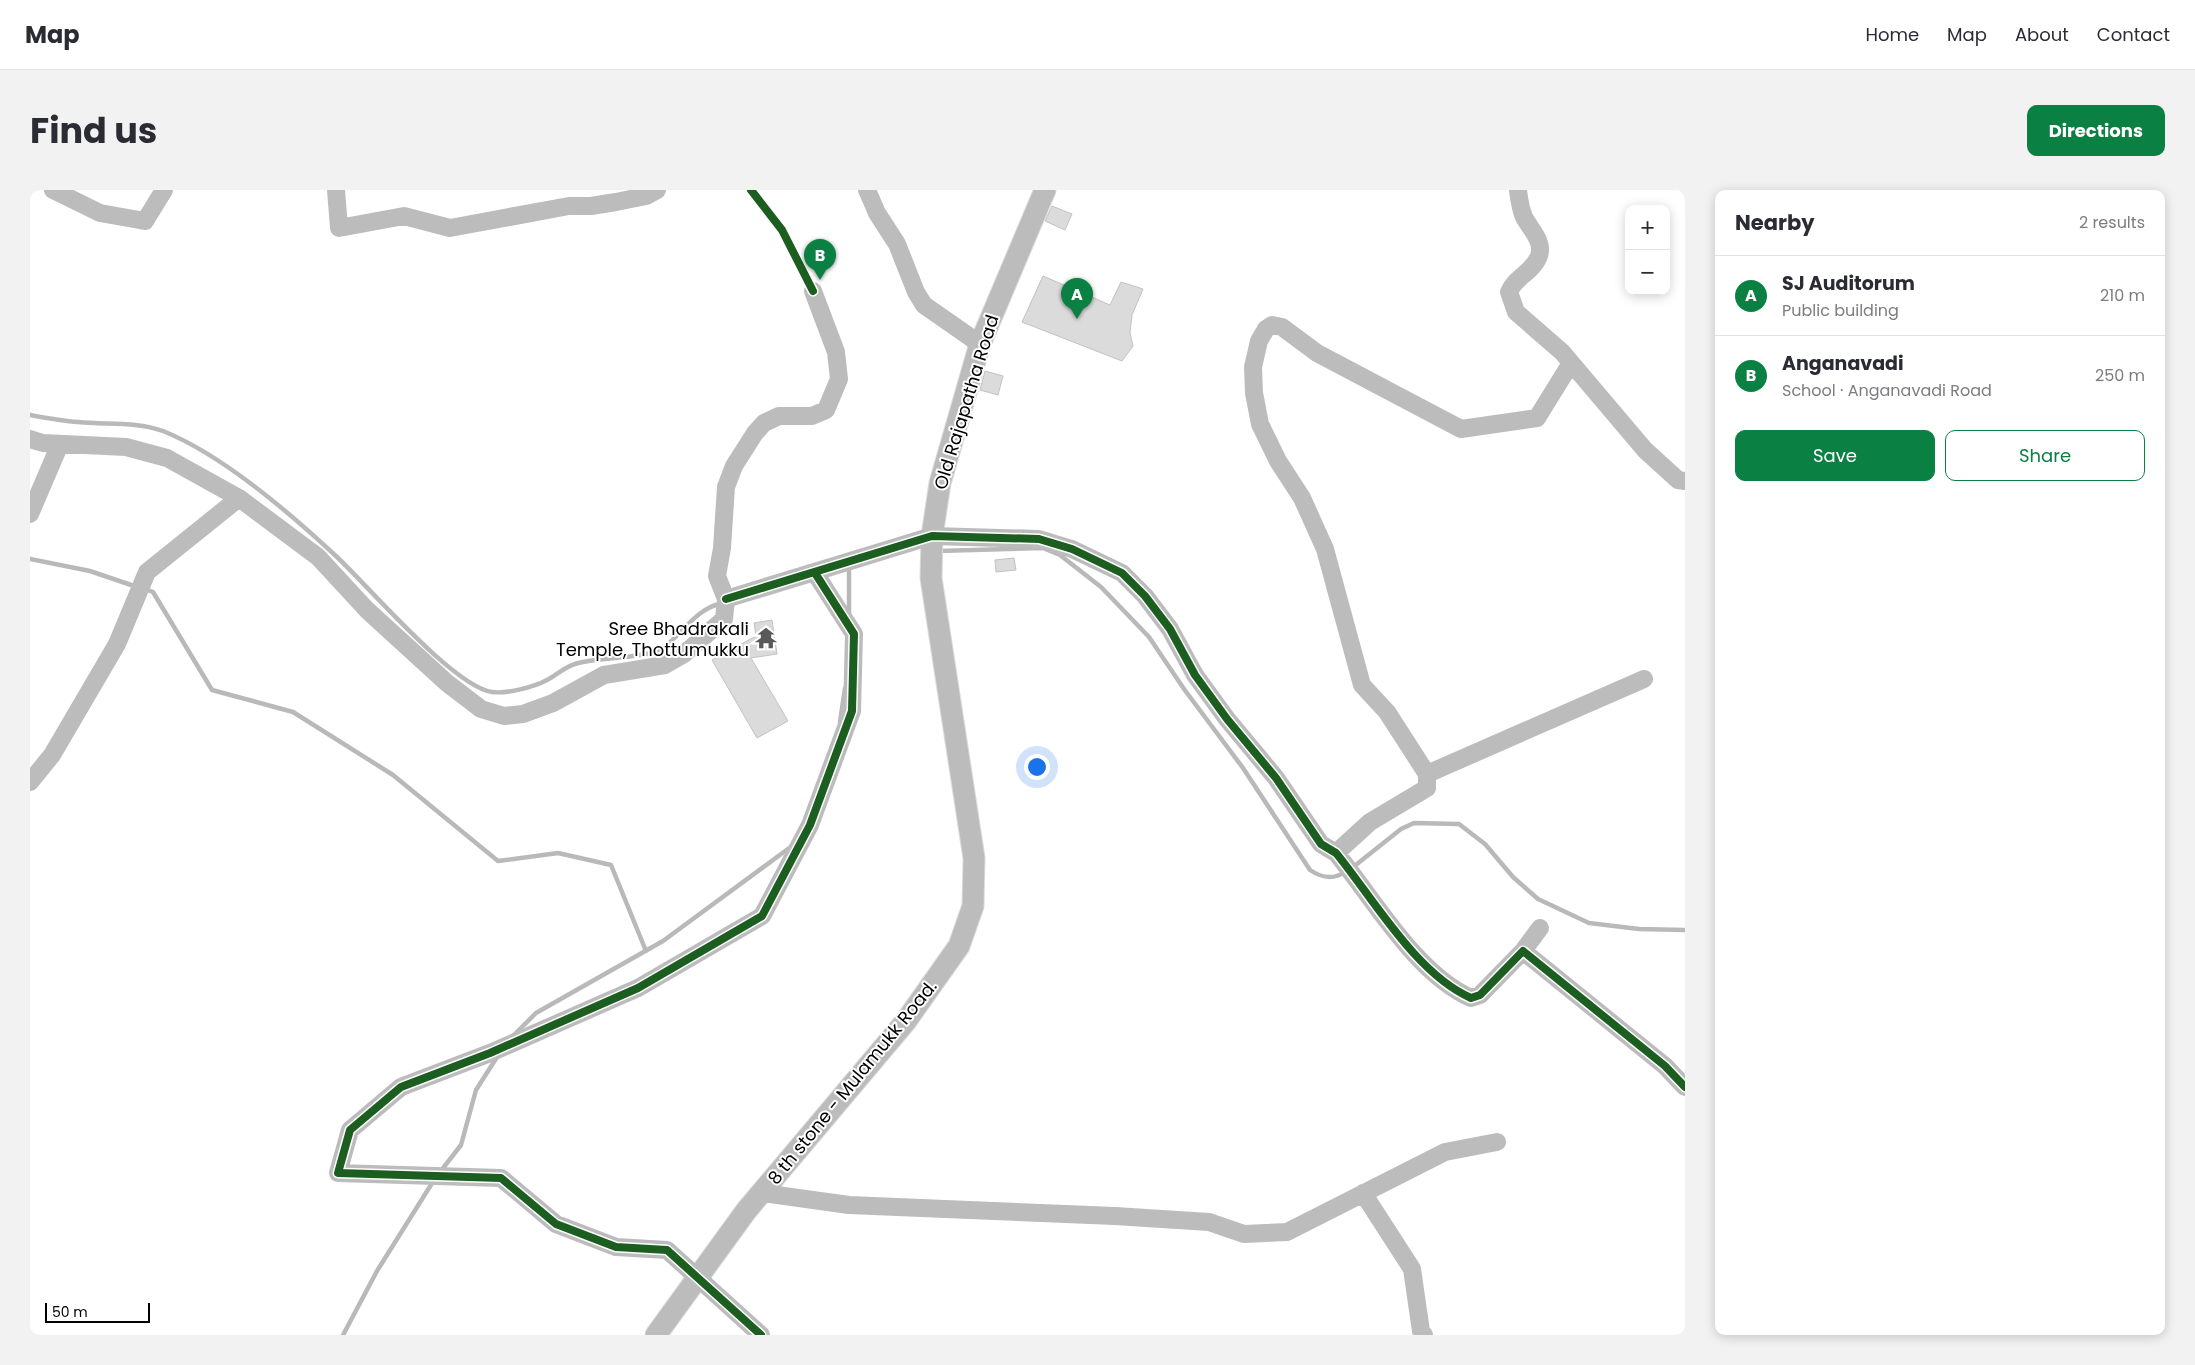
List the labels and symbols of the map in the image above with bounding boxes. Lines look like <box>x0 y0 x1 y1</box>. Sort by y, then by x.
pin: B <box>804 239 836 280</box>
pin: A <box>1061 278 1093 319</box>
street label: Old Rajapatha Road <box>928 312 1004 492</box>
place label: Sree Bhadrakali Temple, Thottumukku <box>556 616 749 662</box>
temple icon: Sree Bhadrakali Temple, Thottumukku <box>753 625 779 651</box>
your location <box>1024 754 1050 780</box>
street label: 8 th stone - Mulamukk Road. <box>762 975 942 1189</box>
scale bar <box>45 1300 150 1323</box>

